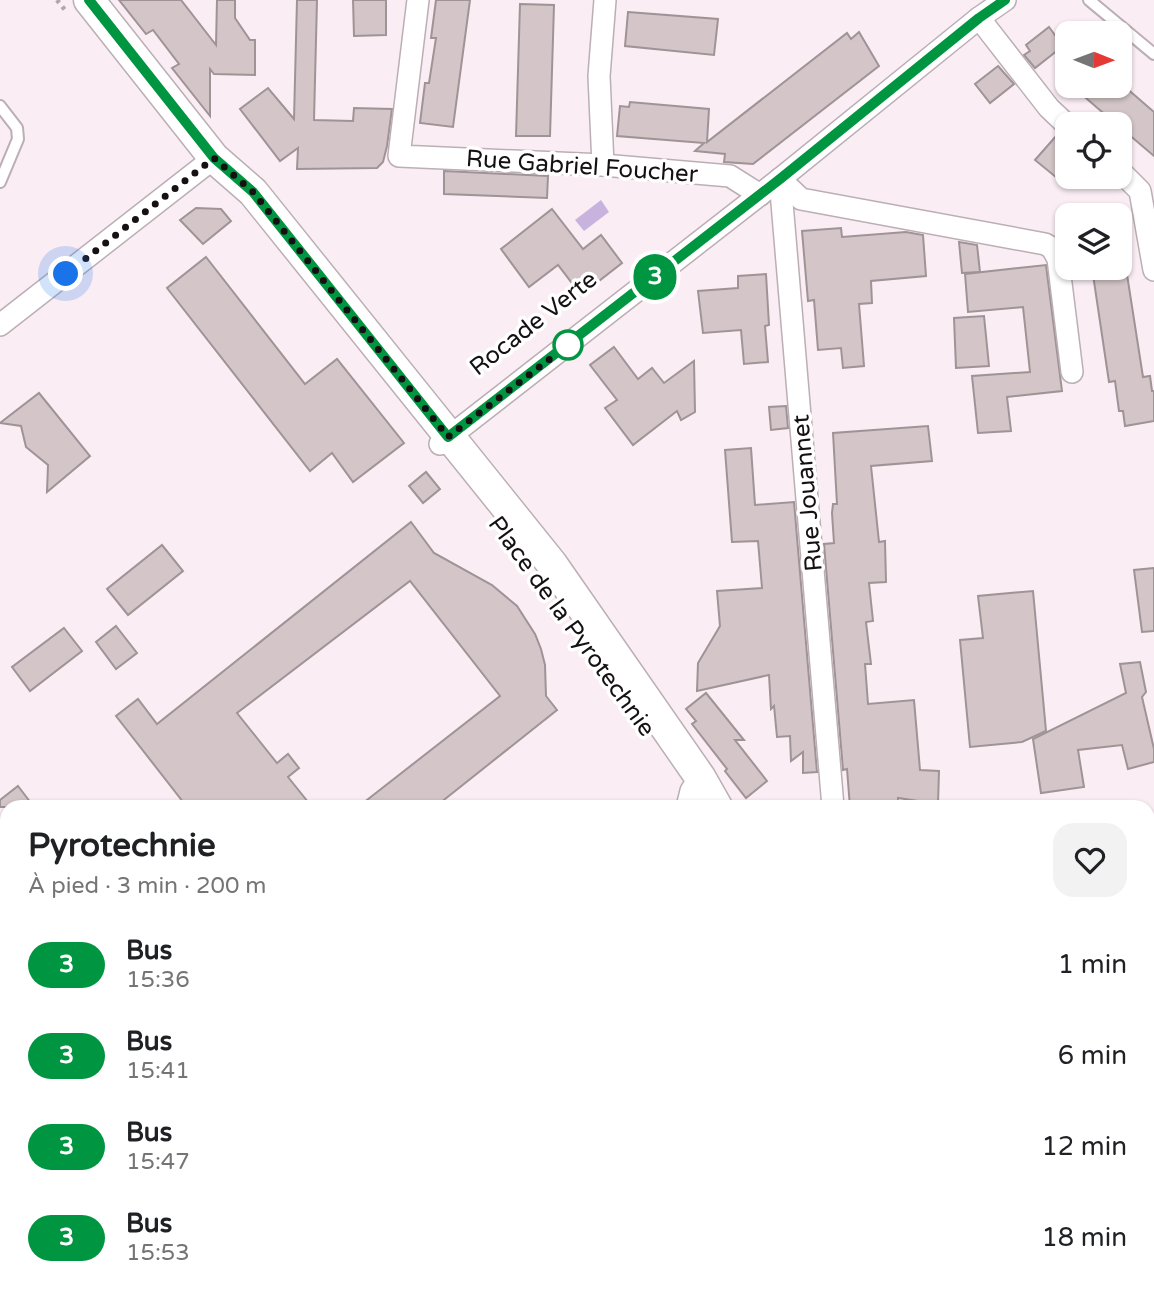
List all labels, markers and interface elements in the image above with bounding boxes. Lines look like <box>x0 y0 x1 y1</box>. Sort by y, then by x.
north arrow <box>1055 21 1132 98</box>
map controls <box>1055 21 1132 280</box>
button: locate <box>1055 112 1132 189</box>
street label: Rue Gabriel Foucher <box>465 144 700 189</box>
button: layers <box>1055 203 1132 280</box>
line badge: 3 <box>632 254 678 300</box>
your location <box>48 256 83 291</box>
text: 3 <box>647 262 663 291</box>
street label: Rocade Verte <box>464 265 603 382</box>
unlabelled marker <box>553 330 583 360</box>
street label: Rue Jouannet <box>786 413 829 573</box>
street label: Place de la Pyrotechnie <box>482 511 661 742</box>
button: heart <box>1053 823 1127 897</box>
text: Pyrotechnie <box>28 826 216 865</box>
text: À pied · 3 min · 200 m <box>28 872 267 900</box>
text: Bus <box>126 935 172 966</box>
text: 1 min <box>1058 949 1127 980</box>
text: 3 <box>59 950 74 979</box>
text: 15:36 <box>126 966 190 994</box>
text: Bus <box>126 1026 172 1057</box>
text: 6 min <box>1058 1040 1127 1071</box>
text: 3 <box>59 1041 74 1070</box>
text: 15:41 <box>126 1057 190 1085</box>
text: Bus <box>126 1117 172 1148</box>
text: 12 min <box>1041 1131 1127 1162</box>
text: 3 <box>59 1132 74 1161</box>
text: 15:47 <box>126 1148 190 1176</box>
text: Bus <box>126 1208 172 1239</box>
text: 18 min <box>1041 1222 1127 1253</box>
text: 3 <box>59 1223 74 1252</box>
text: 15:53 <box>126 1239 190 1267</box>

